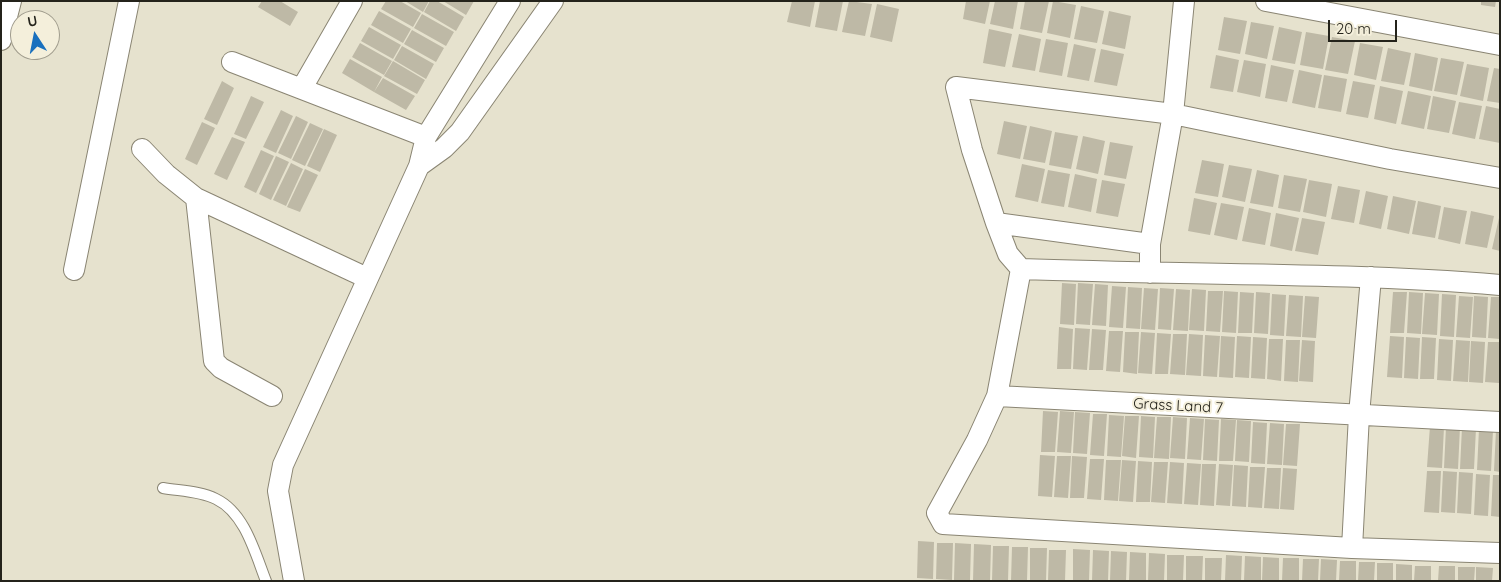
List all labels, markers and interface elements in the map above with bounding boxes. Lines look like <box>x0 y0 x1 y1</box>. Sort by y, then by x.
north arrow <box>10 10 60 60</box>
scale bar <box>1331 10 1400 42</box>
text: U <box>26 11 39 31</box>
text: 20 m <box>1336 19 1371 38</box>
street label: Grass Land 7 <box>1133 395 1223 417</box>

